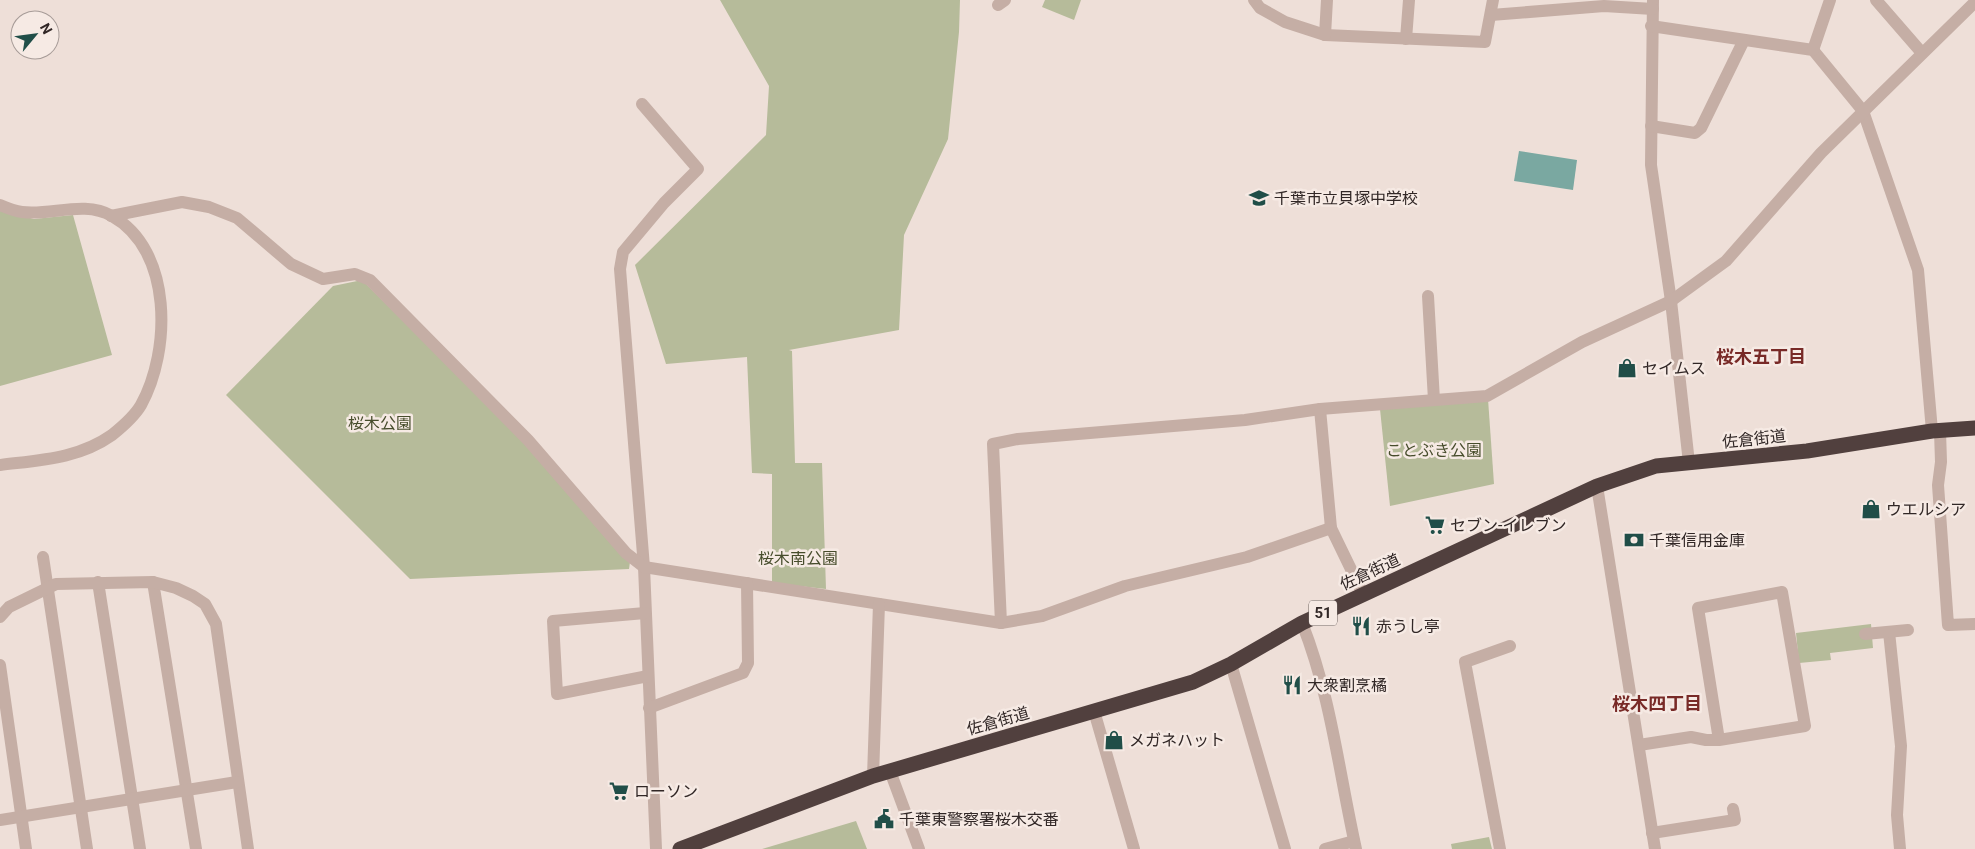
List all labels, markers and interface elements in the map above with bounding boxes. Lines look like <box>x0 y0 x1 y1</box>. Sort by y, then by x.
north arrow <box>10 10 60 60</box>
text: N <box>37 20 56 37</box>
school or university icon: 千葉市立貝塚中学校 <box>1248 187 1270 209</box>
place label: 千葉市立貝塚中学校 <box>1274 189 1418 208</box>
district label: 桜木五丁目 <box>1716 346 1806 367</box>
shop icon: セイムス <box>1616 357 1638 379</box>
place label: セイムス <box>1642 359 1706 378</box>
park label: 桜木公園 <box>348 414 412 433</box>
street label: 佐倉街道 <box>1721 426 1787 452</box>
park label: ことぶき公園 <box>1386 441 1482 460</box>
shop icon: ウエルシア <box>1860 498 1882 520</box>
place label: ウエルシア <box>1886 500 1966 519</box>
supermarket icon: セブン-イレブン <box>1424 514 1446 536</box>
place label: セブン-イレブン <box>1450 516 1566 535</box>
bank icon: 千葉信用金庫 <box>1623 529 1645 551</box>
place label: 千葉信用金庫 <box>1649 531 1745 550</box>
park label: 桜木南公園 <box>758 549 838 568</box>
street label: 佐倉街道 <box>1337 550 1403 594</box>
road number: 51 <box>1309 600 1337 626</box>
restaurant icon: 赤うし亭 <box>1350 615 1372 637</box>
place label: 赤うし亭 <box>1376 617 1440 636</box>
restaurant icon: 大衆割烹橘 <box>1281 674 1303 696</box>
place label: 大衆割烹橘 <box>1307 676 1387 695</box>
district label: 桜木四丁目 <box>1612 693 1702 714</box>
street label: 佐倉街道 <box>965 703 1031 739</box>
shop icon: メガネハット <box>1103 729 1125 751</box>
place label: メガネハット <box>1129 731 1225 750</box>
supermarket icon: ローソン <box>608 780 630 802</box>
place label: ローソン <box>634 782 698 801</box>
public building icon: 千葉東警察署桜木交番 <box>873 808 895 830</box>
place label: 千葉東警察署桜木交番 <box>899 810 1059 829</box>

